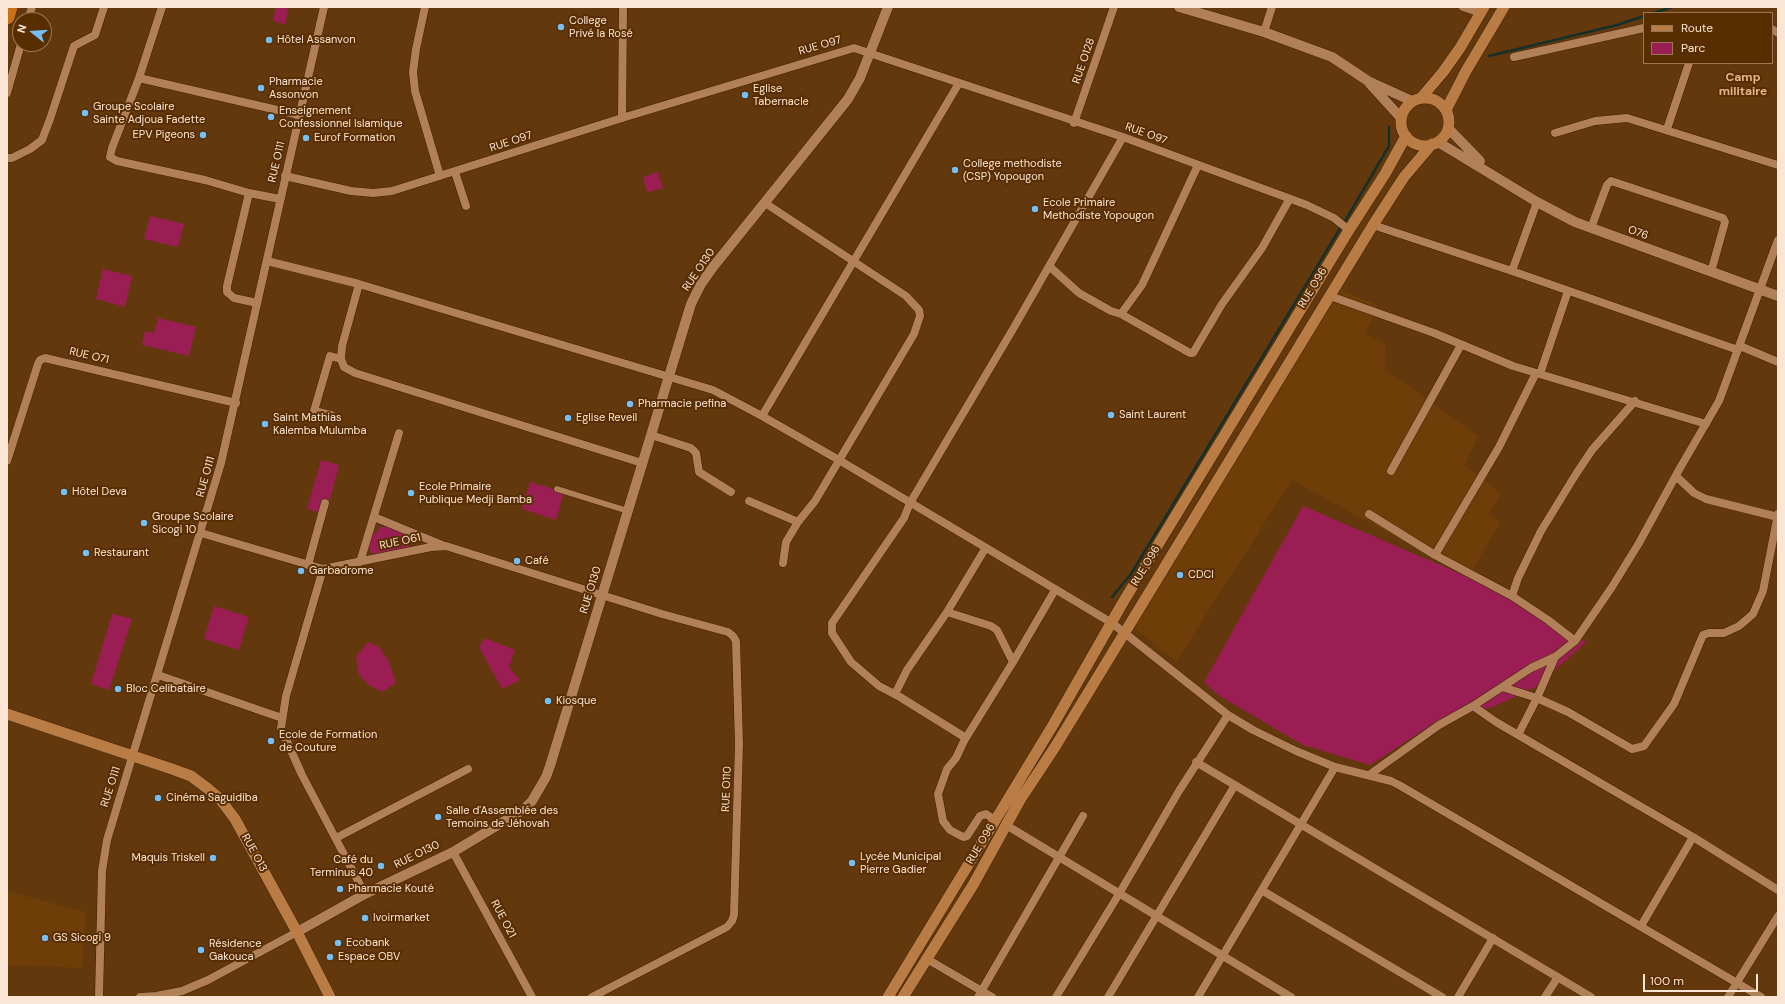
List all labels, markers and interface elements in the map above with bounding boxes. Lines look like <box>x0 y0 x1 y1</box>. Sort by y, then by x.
north arrow <box>12 12 52 52</box>
legend <box>1643 12 1773 64</box>
place label: College Privé la Rosé <box>569 14 633 40</box>
text: Route <box>1681 20 1713 36</box>
marker: College Privé la Rosé <box>556 22 566 32</box>
text: N <box>14 23 29 35</box>
place label: Hôtel Assanvon <box>277 33 355 47</box>
street label: RUE O97 <box>797 34 843 58</box>
marker: Hôtel Assanvon <box>264 35 274 45</box>
street label: RUE O128 <box>1070 36 1098 86</box>
text: Parc <box>1681 40 1705 56</box>
district label: Camp militaire <box>1719 71 1767 99</box>
place label: Pharmacie Assonvon <box>269 75 323 101</box>
place label: Eglise Tabernacle <box>753 82 809 108</box>
marker: Pharmacie Assonvon <box>256 83 266 93</box>
marker: Eglise Tabernacle <box>740 90 750 100</box>
place label: Groupe Scolaire Sainte Adjoua Fadette <box>93 100 205 126</box>
place label: Enseignement Confessionnel Islamique <box>279 104 402 130</box>
marker: Groupe Scolaire Sainte Adjoua Fadette <box>80 108 90 118</box>
marker: Enseignement Confessionnel Islamique <box>266 112 276 122</box>
street label: RUE O97 <box>1123 120 1169 148</box>
place label: EPV Pigeons <box>133 128 195 142</box>
street label: RUE O97 <box>488 129 534 155</box>
marker: EPV Pigeons <box>198 130 208 140</box>
place label: Eurof Formation <box>314 131 395 145</box>
marker: Eurof Formation <box>301 133 311 143</box>
street label: RUE O111 <box>266 140 288 184</box>
place label: College methodiste (CSP) Yopougon <box>963 157 1062 183</box>
marker: College methodiste (CSP) Yopougon <box>950 165 960 175</box>
place label: Ecole Primaire Methodiste Yopougon <box>1043 196 1154 222</box>
marker: Ecole Primaire Methodiste Yopougon <box>1030 204 1040 214</box>
street label: O76 <box>1626 223 1650 243</box>
street label: RUE O130 <box>680 246 718 294</box>
street label: RUE O96 <box>1296 265 1330 311</box>
street label: RUE O71 <box>68 345 110 367</box>
place label: Pharmacie pefina <box>638 397 726 411</box>
marker: Pharmacie pefina <box>625 399 635 409</box>
place label: Saint Laurent <box>1119 408 1186 422</box>
marker: Saint Laurent <box>1106 410 1116 420</box>
place label: Saint Mathias Kalemba Mulumba <box>273 411 366 437</box>
place label: Eglise Reveil <box>576 411 637 425</box>
marker: Eglise Reveil <box>563 413 573 423</box>
marker: Saint Mathias Kalemba Mulumba <box>260 419 270 429</box>
street label: RUE O111 <box>194 455 218 499</box>
place label: Ecole Primaire Publique Medji Bamba <box>419 480 532 506</box>
place label: Hôtel Deva <box>72 485 127 499</box>
marker: Hôtel Deva <box>59 487 69 497</box>
marker: Ecole Primaire Publique Medji Bamba <box>406 488 416 498</box>
place label: Groupe Scolaire Sicogi 10 <box>152 510 233 536</box>
marker: Groupe Scolaire Sicogi 10 <box>139 518 149 528</box>
street label: RUE O61 <box>378 531 422 553</box>
street label: RUE O96 <box>1129 543 1163 589</box>
place label: Restaurant <box>94 546 149 560</box>
marker: Restaurant <box>81 548 91 558</box>
place label: Café <box>525 554 549 568</box>
marker: Café <box>512 556 522 566</box>
place label: Garbadrome <box>309 564 374 578</box>
street label: RUE O130 <box>578 565 604 615</box>
marker: Garbadrome <box>296 566 306 576</box>
place label: CDCI <box>1188 568 1214 582</box>
marker: CDCI <box>1175 570 1185 580</box>
place label: Bloc Celibataire <box>126 682 206 696</box>
marker: Bloc Celibataire <box>113 684 123 694</box>
place label: Kiosque <box>556 694 597 708</box>
marker: Kiosque <box>543 696 553 706</box>
place label: Ecole de Formation de Couture <box>279 728 377 754</box>
marker: Ecole de Formation de Couture <box>266 736 276 746</box>
street label: RUE O111 <box>98 765 124 809</box>
street label: RUE O110 <box>720 766 734 812</box>
place label: Cinéma Saguidiba <box>166 791 258 805</box>
marker: Cinéma Saguidiba <box>153 793 163 803</box>
place label: Salle d'Assemblée des Temoins de Jéhovah <box>446 804 558 830</box>
marker: Salle d'Assemblée des Temoins de Jéhovah <box>433 812 443 822</box>
street label: RUE O96 <box>964 821 998 867</box>
street label: RUE O13 <box>238 832 270 874</box>
street label: RUE O130 <box>392 838 442 872</box>
place label: Lycée Municipal Pierre Gadier <box>860 850 941 876</box>
place label: Maquis Triskell <box>131 851 205 865</box>
marker: Maquis Triskell <box>208 853 218 863</box>
place label: Café du Terminus 40 <box>310 853 373 879</box>
marker: Lycée Municipal Pierre Gadier <box>847 858 857 868</box>
marker: Café du Terminus 40 <box>376 861 386 871</box>
place label: Pharmacie Kouté <box>348 882 434 896</box>
marker: Pharmacie Kouté <box>335 884 345 894</box>
street label: RUE O21 <box>488 898 518 940</box>
place label: Ivoirmarket <box>373 911 430 925</box>
marker: Ivoirmarket <box>360 913 370 923</box>
place label: GS Sicogi 9 <box>53 931 111 945</box>
marker: GS Sicogi 9 <box>40 933 50 943</box>
place label: Ecobank <box>346 936 390 950</box>
place label: Résidence Gakouca <box>209 937 262 963</box>
marker: Ecobank <box>333 938 343 948</box>
marker: Résidence Gakouca <box>196 945 206 955</box>
place label: Espace OBV <box>338 950 400 964</box>
marker: Espace OBV <box>325 952 335 962</box>
scale bar <box>1645 966 1760 992</box>
text: 100 m <box>1650 973 1684 989</box>

